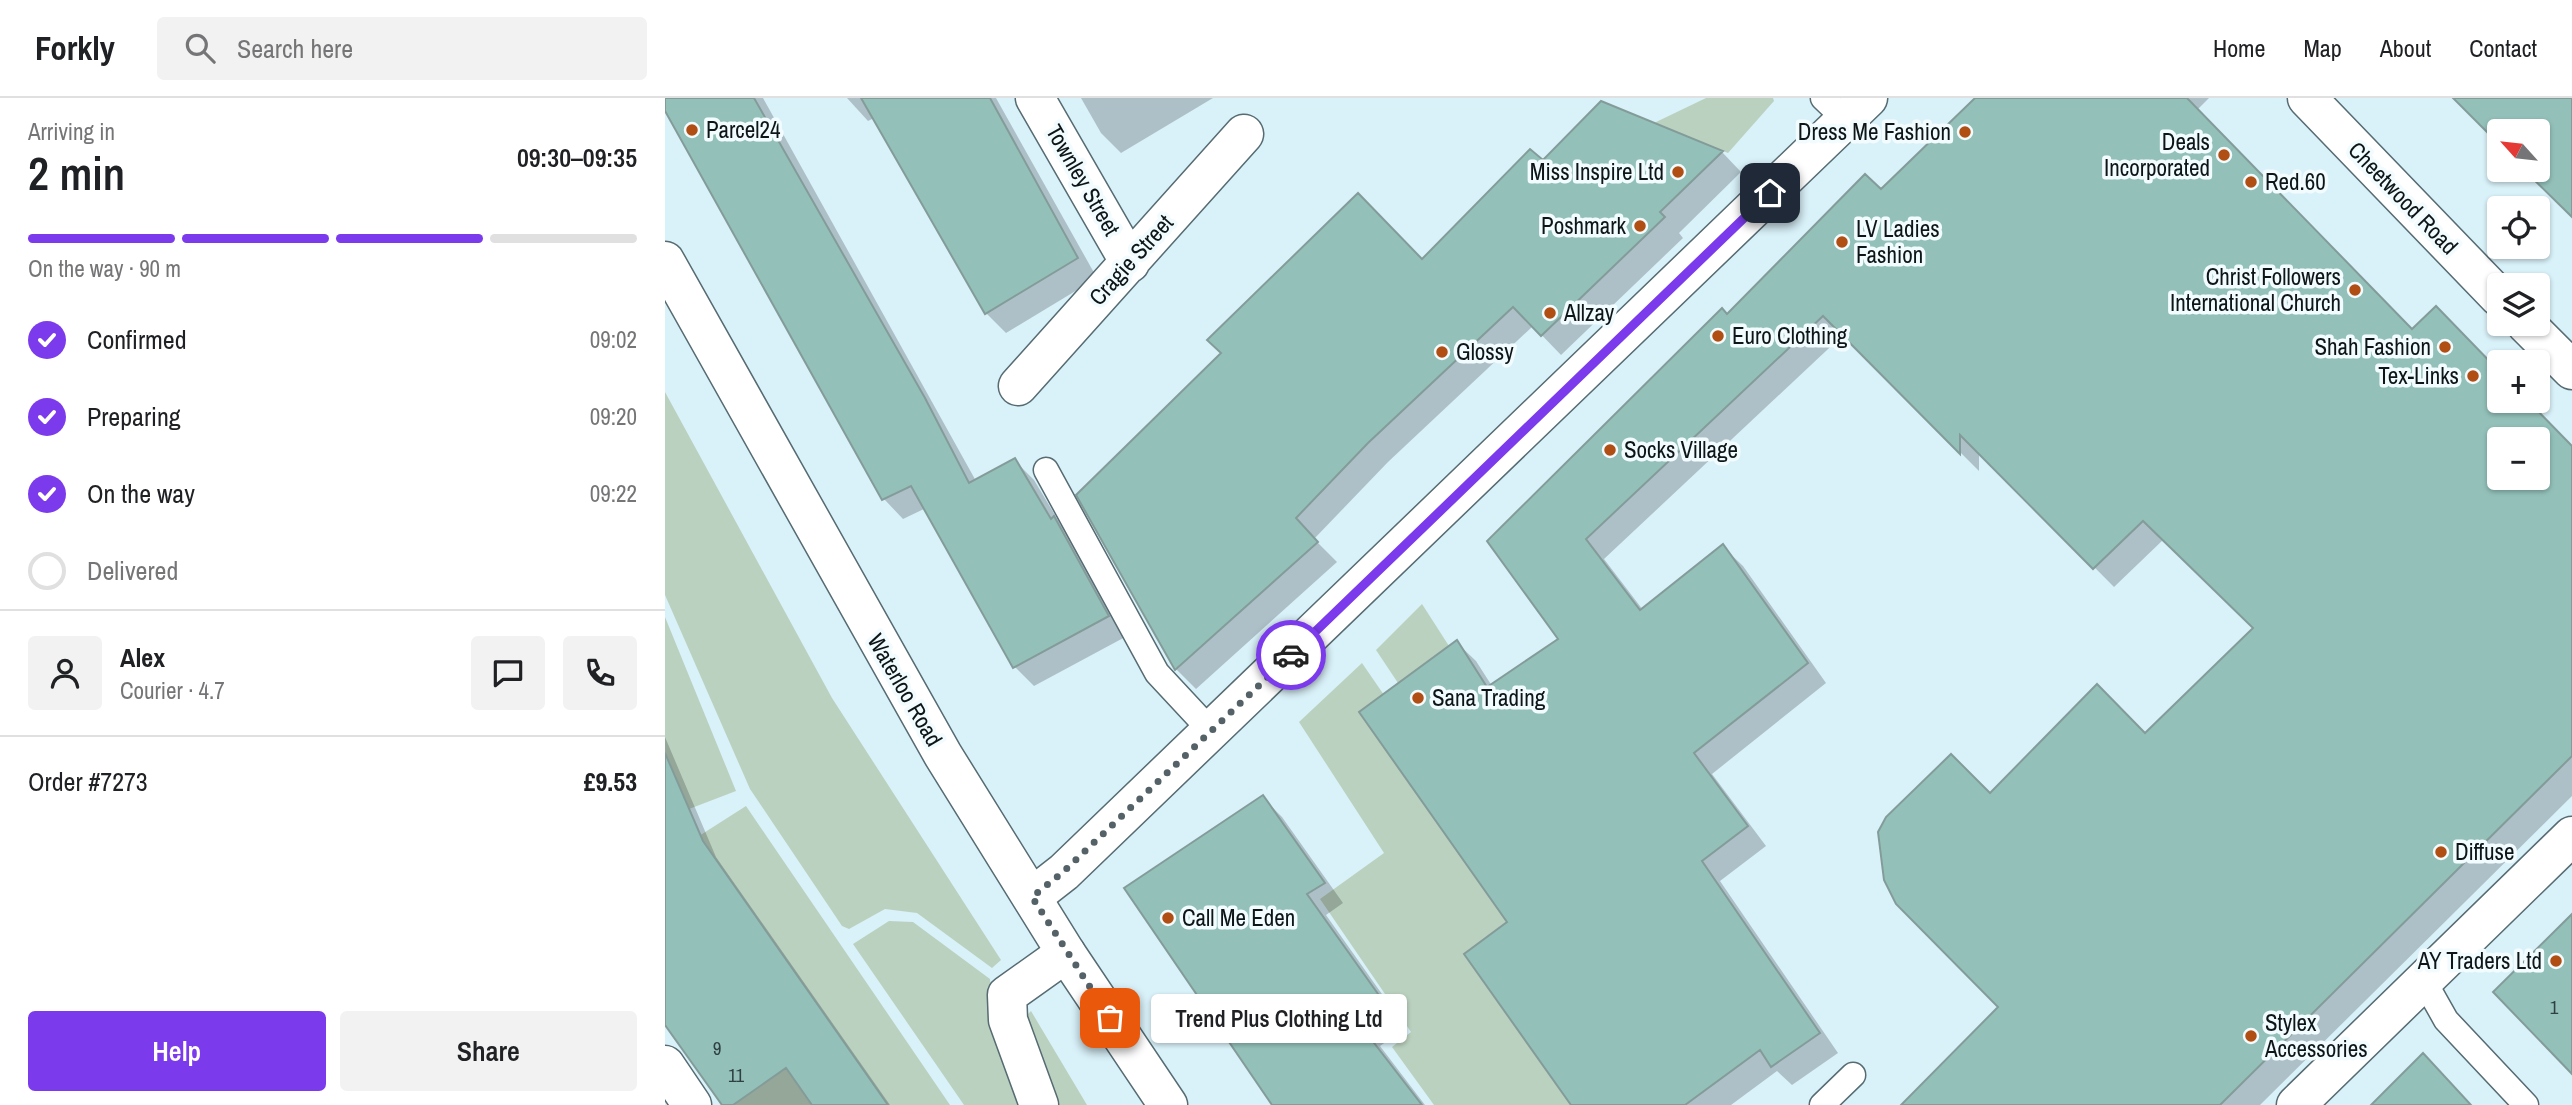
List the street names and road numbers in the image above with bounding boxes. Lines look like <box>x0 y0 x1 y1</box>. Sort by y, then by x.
street label: Townley Street <box>1039 118 1128 241</box>
street label: Cheetwood Road <box>2342 134 2465 261</box>
street label: Cragie Street <box>1082 208 1180 312</box>
street label: Waterloo Road <box>861 628 950 752</box>

